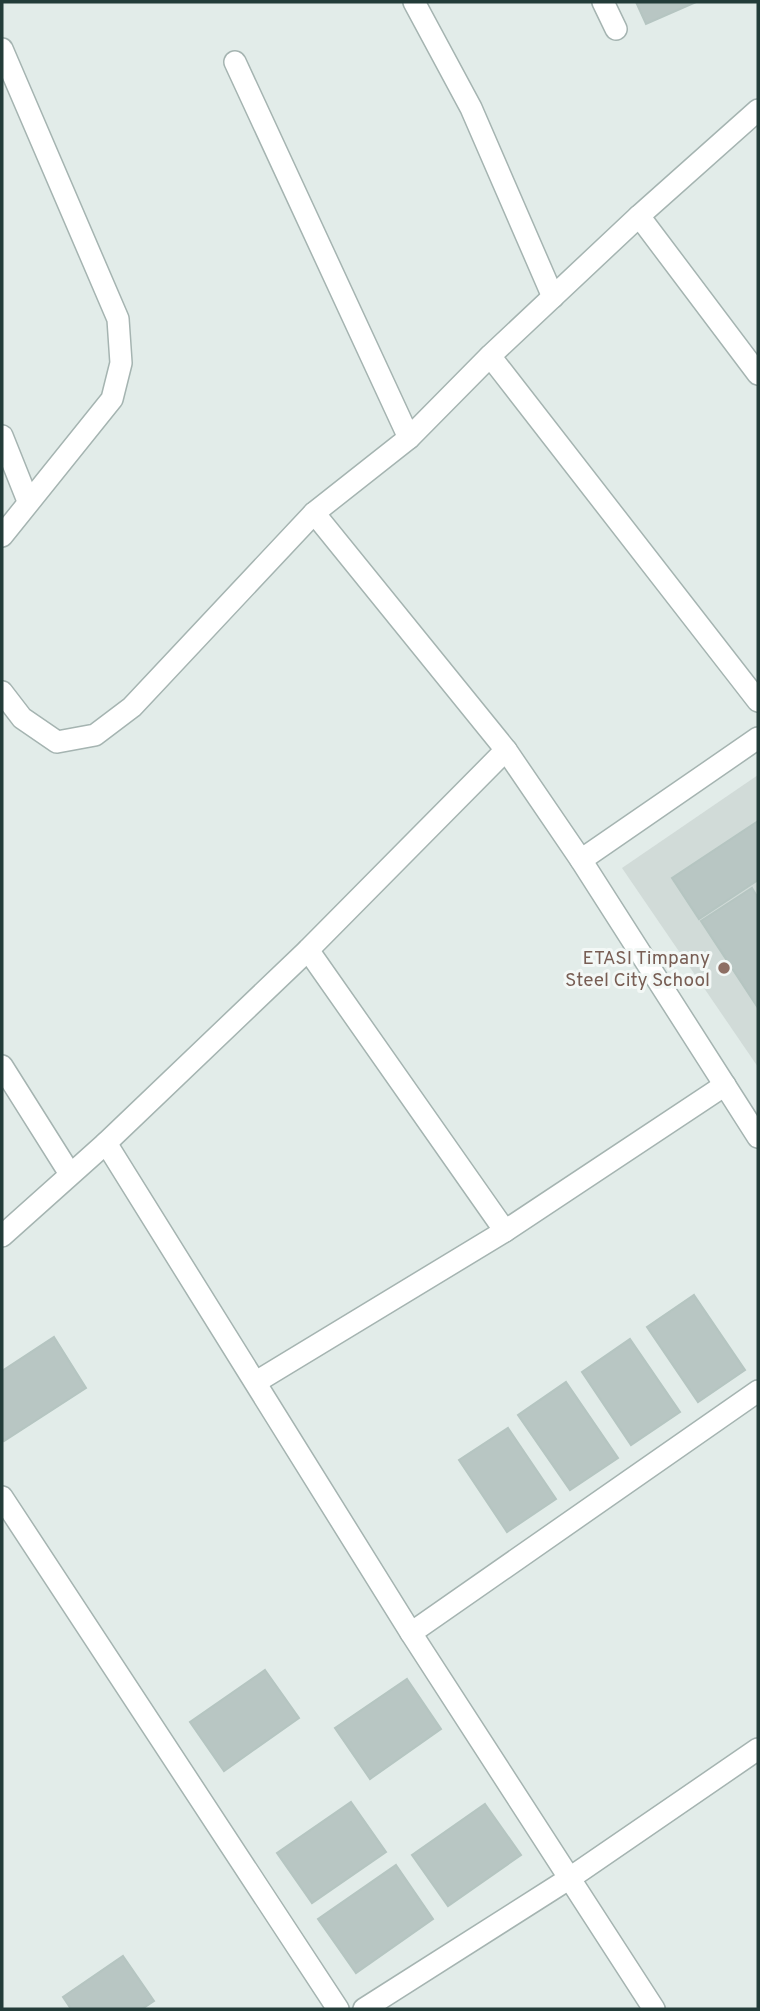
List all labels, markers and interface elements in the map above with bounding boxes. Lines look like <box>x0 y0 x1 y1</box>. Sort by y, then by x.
place label: ETASI Timpany Steel City School <box>565 947 710 993</box>
marker: ETASI Timpany Steel City School <box>716 960 732 976</box>

